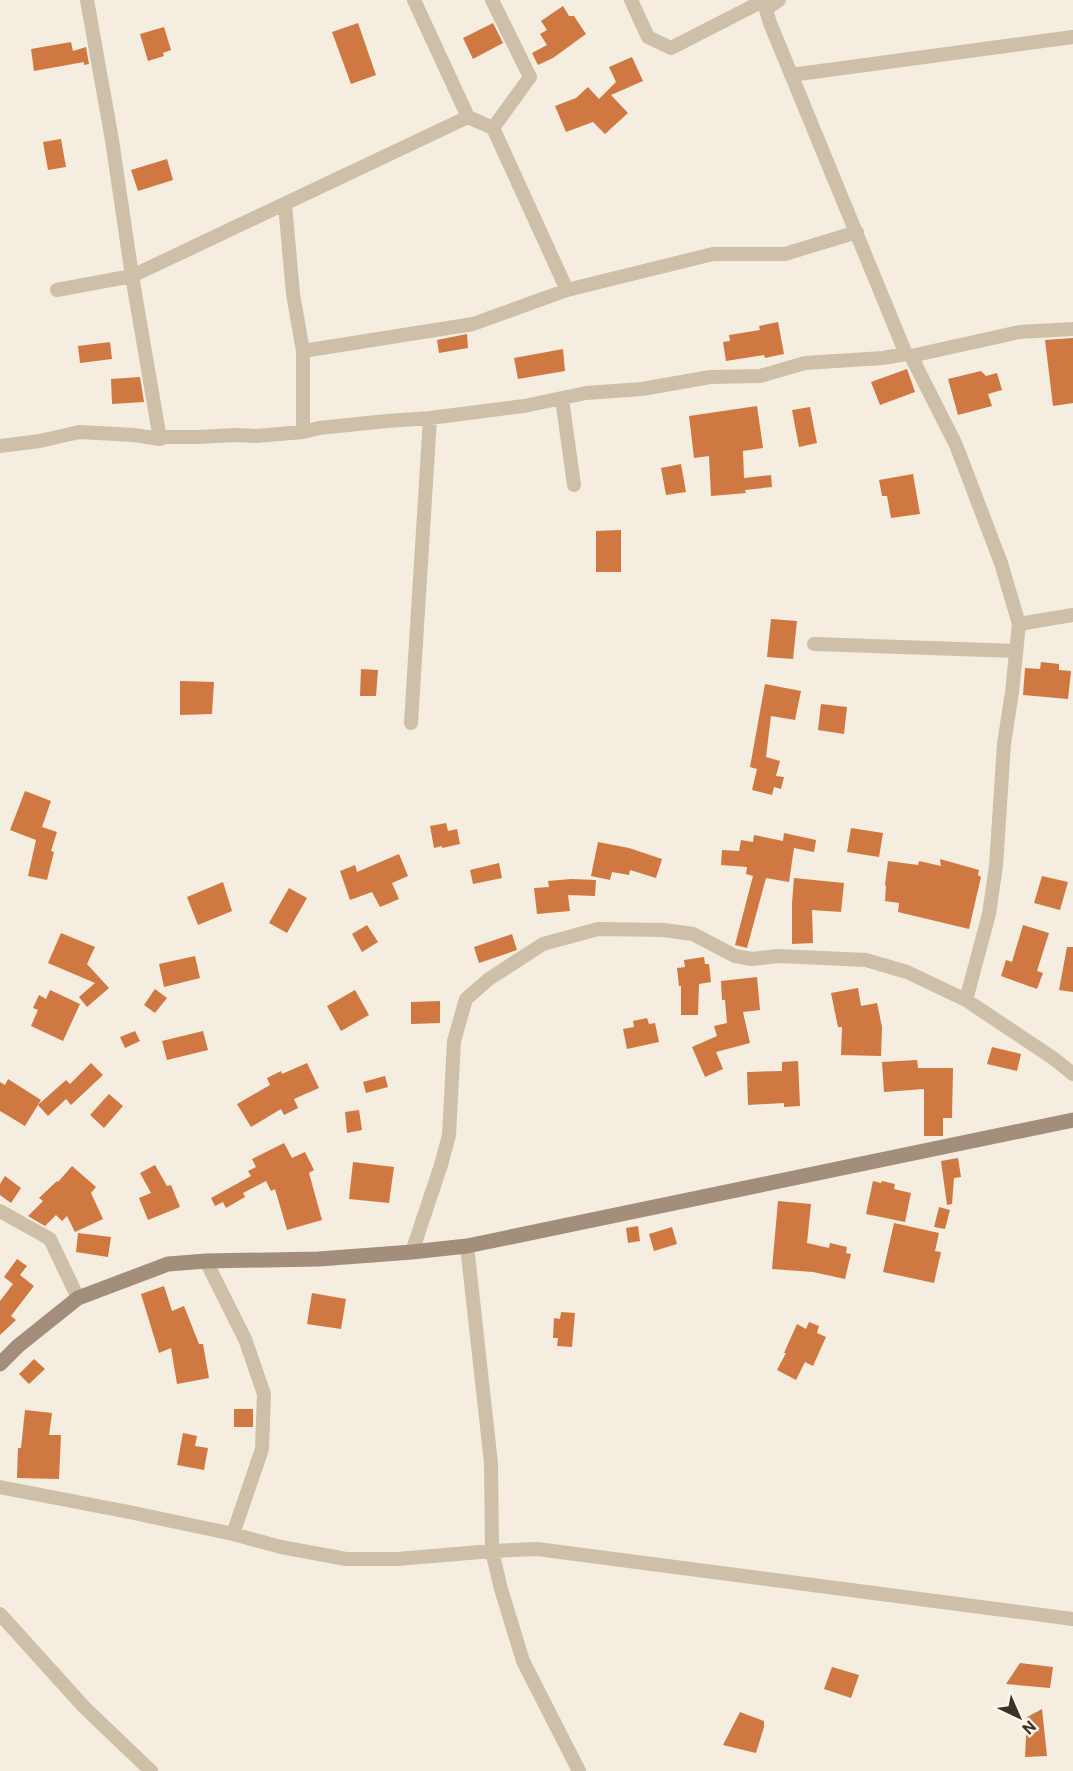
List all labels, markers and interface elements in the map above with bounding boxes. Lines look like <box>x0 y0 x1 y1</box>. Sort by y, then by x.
north arrow <box>989 1687 1049 1747</box>
text: N <box>1018 1717 1040 1738</box>

